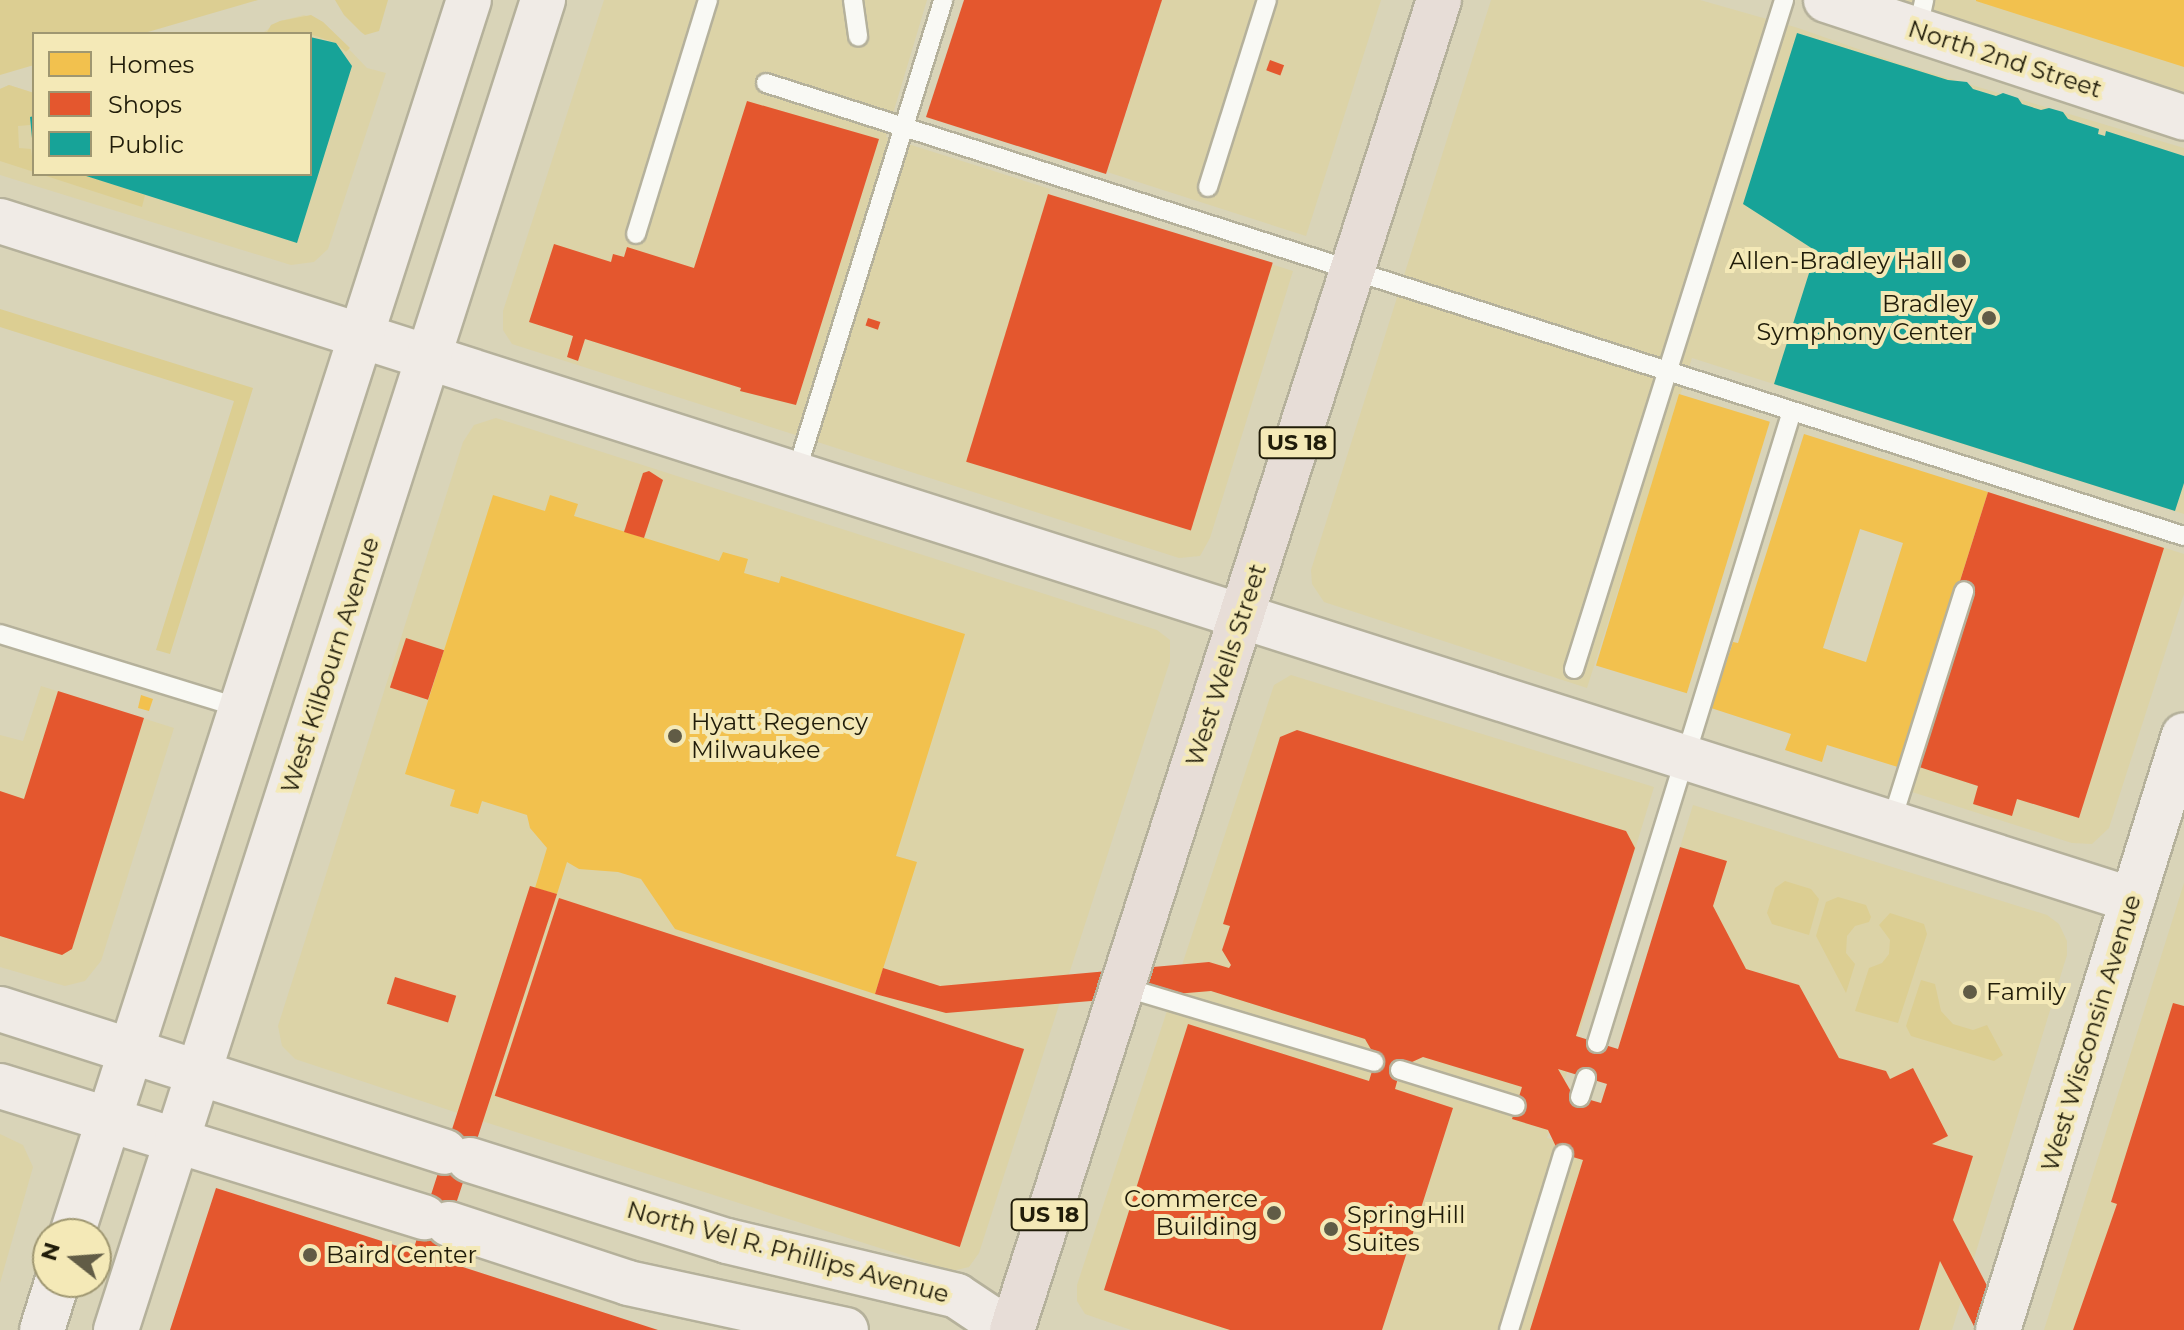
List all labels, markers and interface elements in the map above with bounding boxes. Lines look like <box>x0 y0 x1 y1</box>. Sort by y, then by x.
street label: North 2nd Street <box>1905 14 2105 104</box>
legend <box>32 32 312 176</box>
text: Homes <box>108 50 194 79</box>
text: Shops <box>108 90 182 119</box>
text: Public <box>108 130 184 159</box>
place label: Allen-Bradley Hall <box>1729 247 1943 275</box>
marker: Allen-Bradley Hall <box>1950 252 1968 270</box>
place label: Bradley Symphony Center <box>1757 290 1973 346</box>
marker: Bradley Symphony Center <box>1980 309 1998 327</box>
road number: US 18 <box>1257 425 1337 461</box>
street label: West Kilbourn Avenue <box>275 533 385 797</box>
street label: West Wells Street <box>1180 560 1272 770</box>
place label: Hyatt Regency Milwaukee <box>691 708 868 764</box>
marker: Hyatt Regency Milwaukee <box>666 727 684 745</box>
street label: West Wisconsin Avenue <box>2035 891 2147 1175</box>
place label: Family <box>1986 978 2066 1006</box>
marker: Family <box>1961 983 1979 1001</box>
place label: Commerce Building <box>1124 1185 1258 1241</box>
street label: North Vel R. Phillips Avenue <box>624 1195 952 1309</box>
road number: US 18 <box>1009 1197 1089 1233</box>
place label: SpringHill Suites <box>1347 1201 1465 1257</box>
marker: Commerce Building <box>1265 1204 1283 1222</box>
north arrow <box>32 1218 112 1298</box>
marker: SpringHill Suites <box>1322 1220 1340 1238</box>
text: N <box>35 1239 66 1264</box>
place label: Baird Center <box>326 1241 477 1269</box>
marker: Baird Center <box>301 1246 319 1264</box>

